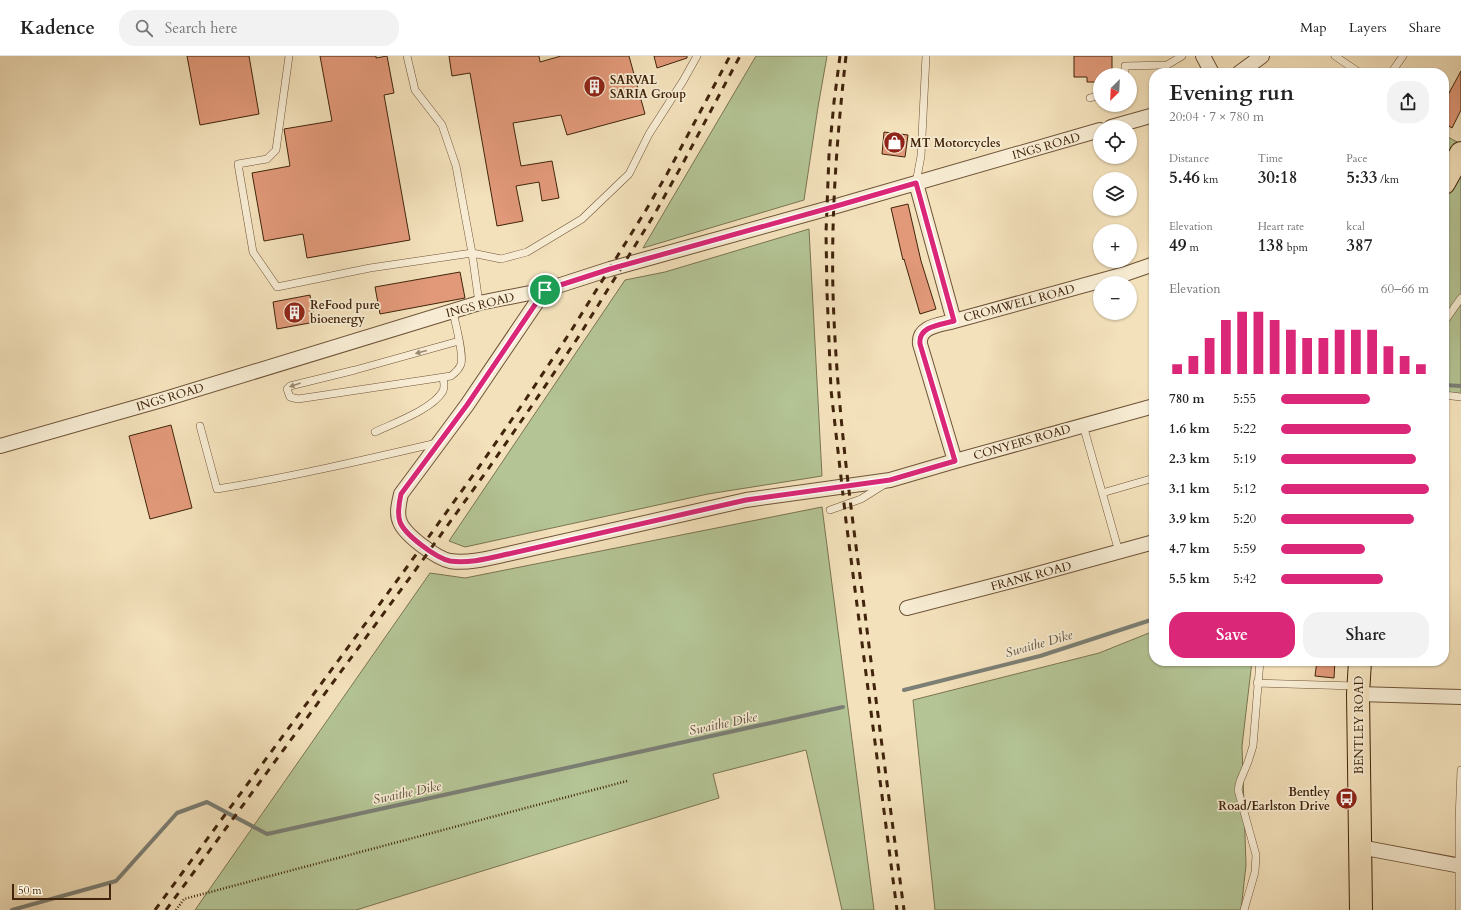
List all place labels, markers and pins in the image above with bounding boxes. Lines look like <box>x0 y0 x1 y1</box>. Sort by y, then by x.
place label: SARVAL SARIA Group <box>610 72 686 102</box>
building icon: SARVAL SARIA Group <box>582 74 608 100</box>
shop icon: MT Motorcycles <box>882 130 908 156</box>
place label: MT Motorcycles <box>910 135 1000 151</box>
pin <box>528 273 562 307</box>
place label: ReFood pure bioenergy <box>310 297 380 327</box>
building icon: ReFood pure bioenergy <box>281 299 307 325</box>
place label: Bentley Road/Earlston Drive <box>1218 784 1330 814</box>
bus stop icon: Bentley Road/Earlston Drive <box>1333 786 1359 812</box>

